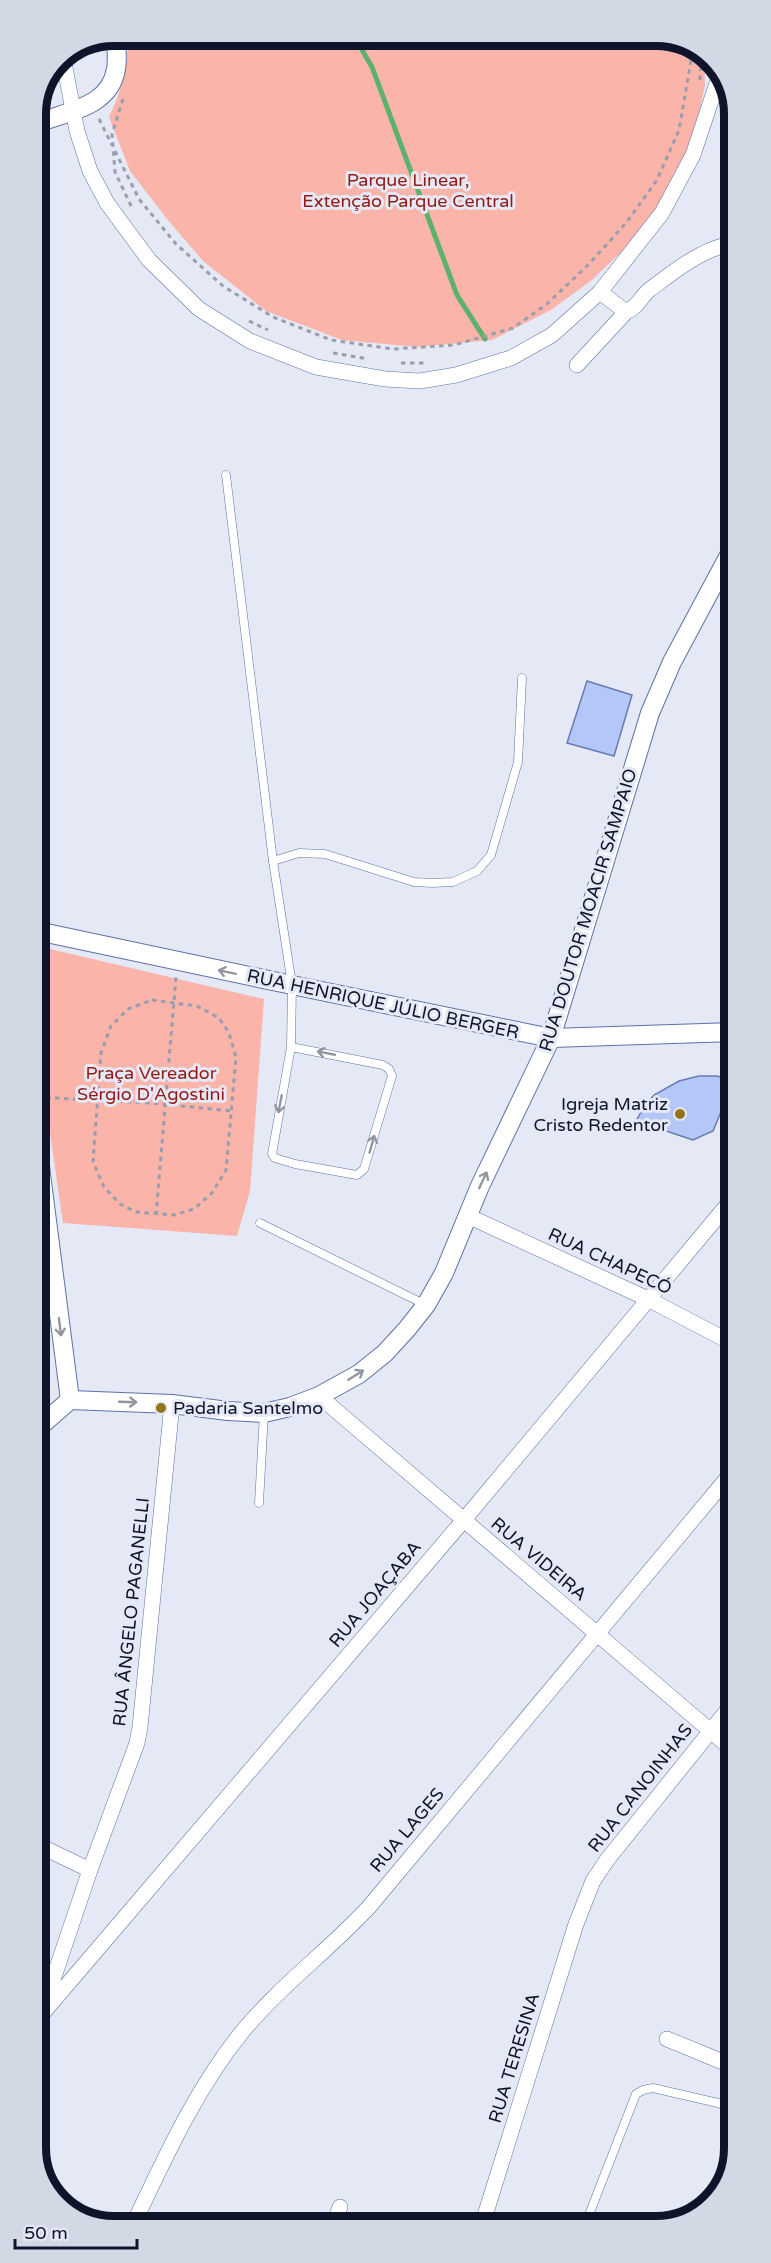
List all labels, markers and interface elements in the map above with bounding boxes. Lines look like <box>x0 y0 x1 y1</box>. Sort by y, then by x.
park label: Parque Linear, Extenção Parque Central <box>302 169 514 212</box>
street label: RUA DOUTOR MOACIR SAMPAIO <box>534 766 642 1054</box>
street label: RUA HENRIQUE JÚLIO BERGER <box>245 964 521 1044</box>
one-way arrow <box>217 965 236 977</box>
one-way arrow <box>317 1047 336 1058</box>
park label: Praça Vereador Sérgio D'Agostini <box>77 1062 225 1105</box>
place label: Igreja Matriz Cristo Redentor <box>533 1093 668 1136</box>
one-way arrow <box>274 1094 285 1114</box>
marker: Igreja Matriz Cristo Redentor <box>673 1107 687 1121</box>
one-way arrow <box>366 1135 378 1154</box>
one-way arrow <box>478 1172 490 1190</box>
street label: RUA CHAPECÓ <box>545 1223 675 1299</box>
one-way arrow <box>55 1316 66 1336</box>
one-way arrow <box>347 1368 364 1380</box>
one-way arrow <box>118 1396 138 1407</box>
place label: Padaria Santelmo <box>173 1397 323 1419</box>
marker: Padaria Santelmo <box>154 1401 168 1415</box>
street label: RUA ÂNGELO PAGANELLI <box>108 1496 154 1728</box>
street label: RUA VIDEIRA <box>487 1513 591 1605</box>
street label: RUA JOAÇABA <box>324 1536 426 1652</box>
street label: RUA CANOINHAS <box>583 1719 697 1857</box>
street label: RUA LAGES <box>365 1783 449 1877</box>
street label: RUA TERESINA <box>484 1990 544 2126</box>
scale bar <box>15 2212 136 2250</box>
text: 50 m <box>24 2222 68 2244</box>

